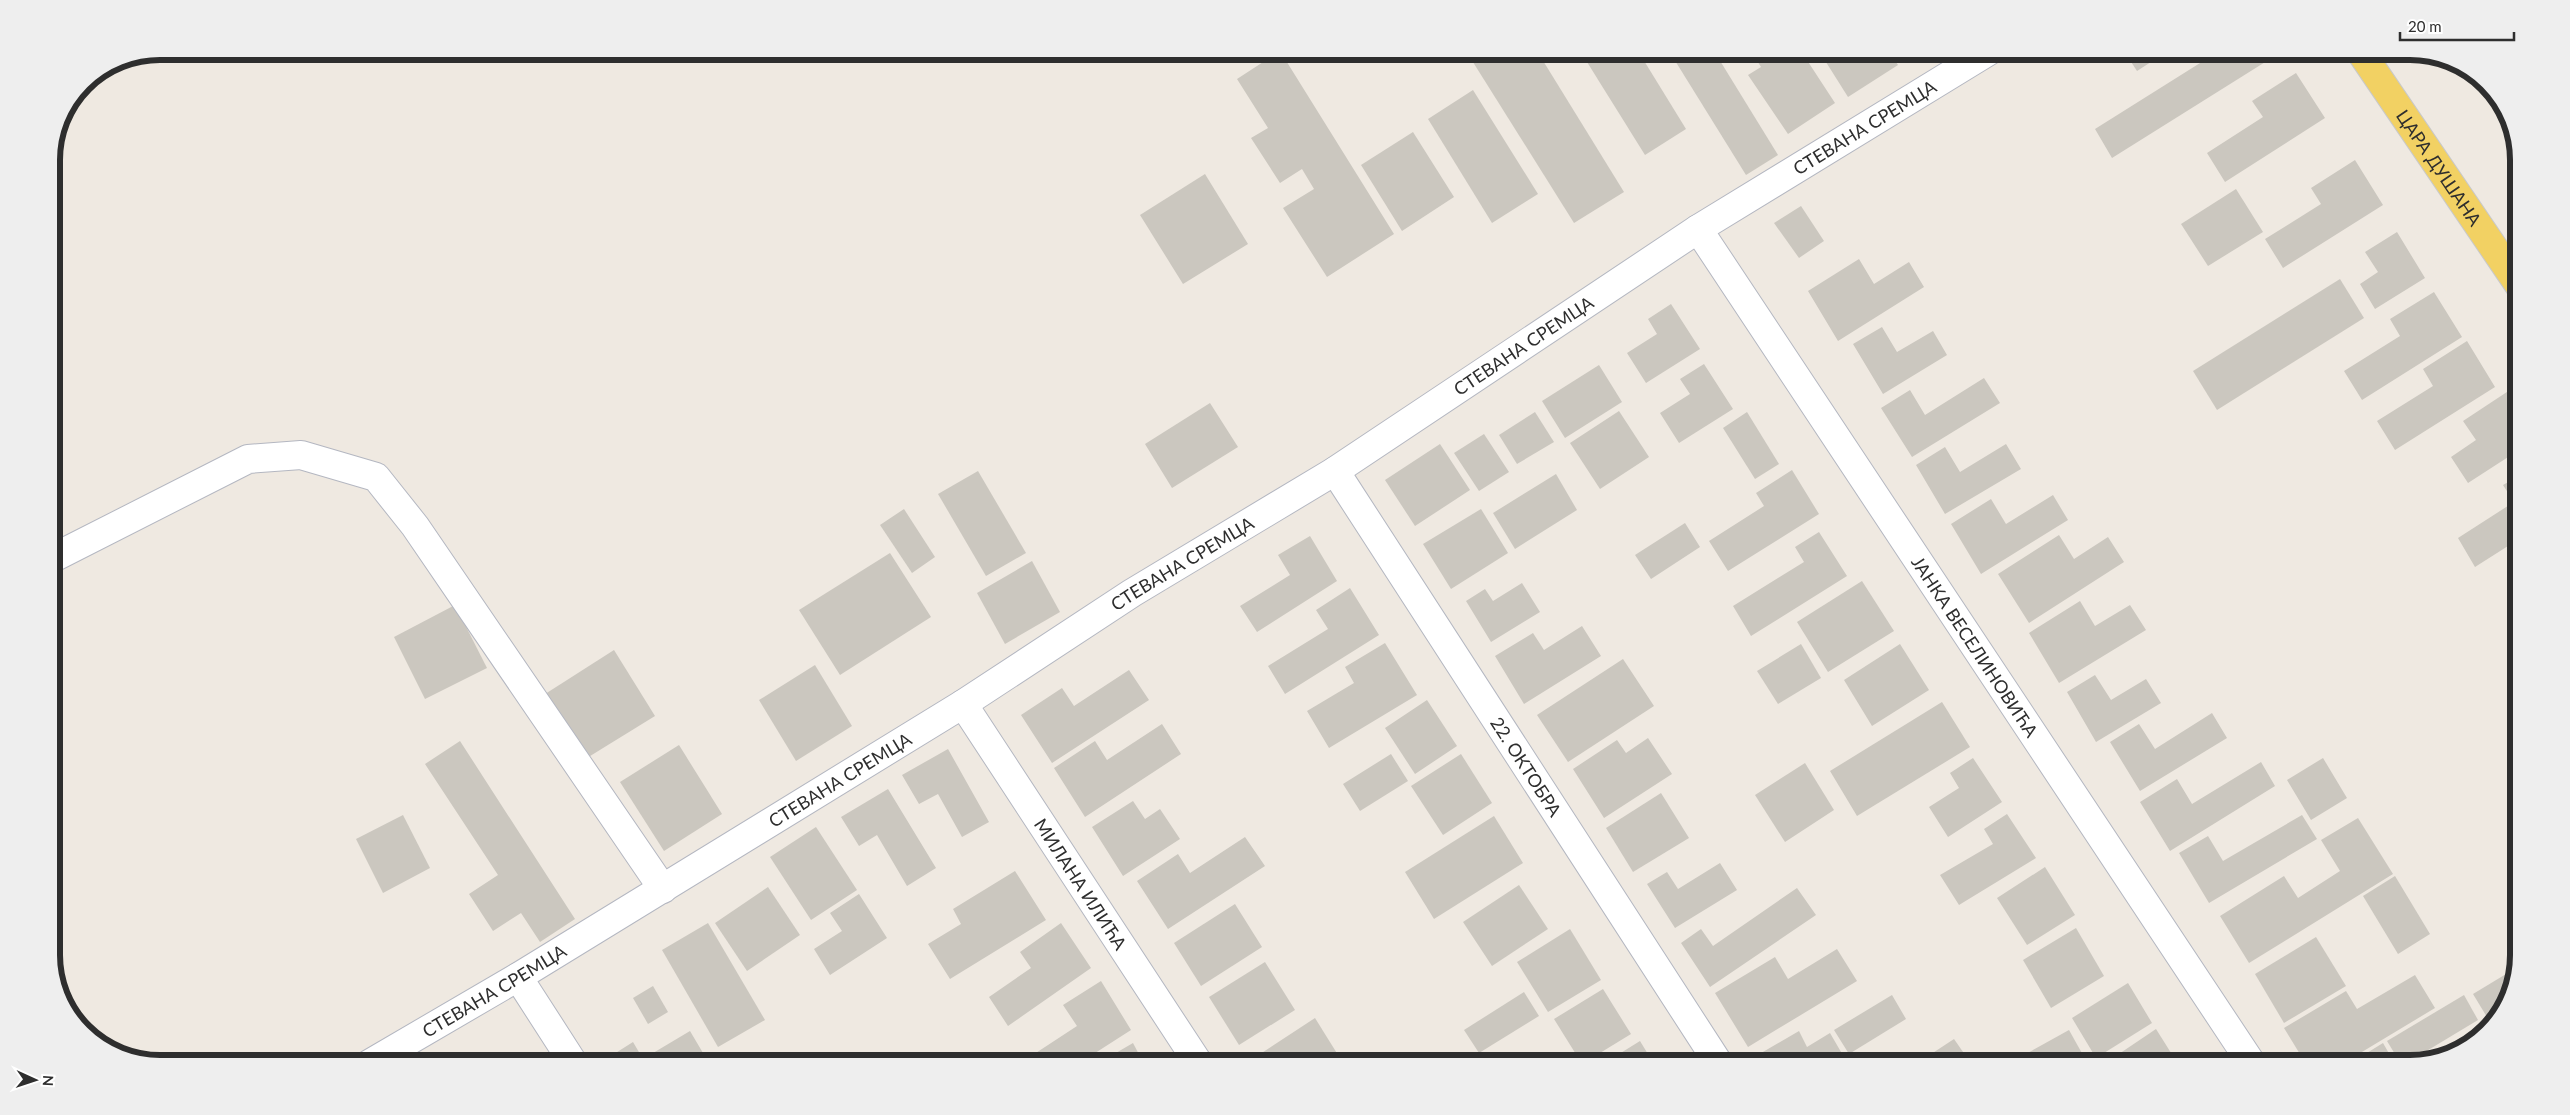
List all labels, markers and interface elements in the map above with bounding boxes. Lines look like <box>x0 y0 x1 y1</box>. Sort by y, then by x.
scale bar <box>2400 10 2514 42</box>
text: 20 m <box>2408 17 2442 35</box>
street label: СТЕВАНА СРЕМЦА <box>1789 75 1941 179</box>
street label: ЦАРА ДУШАНА <box>2392 105 2487 231</box>
street label: СТЕВАНА СРЕМЦА <box>1449 290 1598 400</box>
street label: СТЕВАНА СРЕМЦА <box>1106 511 1258 615</box>
street label: ЈАНКА ВЕСЕЛИНОВИЋА <box>1907 552 2043 742</box>
street label: 22. ОКТОБРА <box>1486 713 1567 821</box>
street label: СТЕВАНА СРЕМЦА <box>764 727 916 832</box>
street label: МИЛАНА ИЛИЋА <box>1030 814 1132 954</box>
street label: СТЕВАНА СРЕМЦА <box>418 939 571 1042</box>
north arrow <box>10 1055 60 1105</box>
text: N <box>40 1075 57 1087</box>

